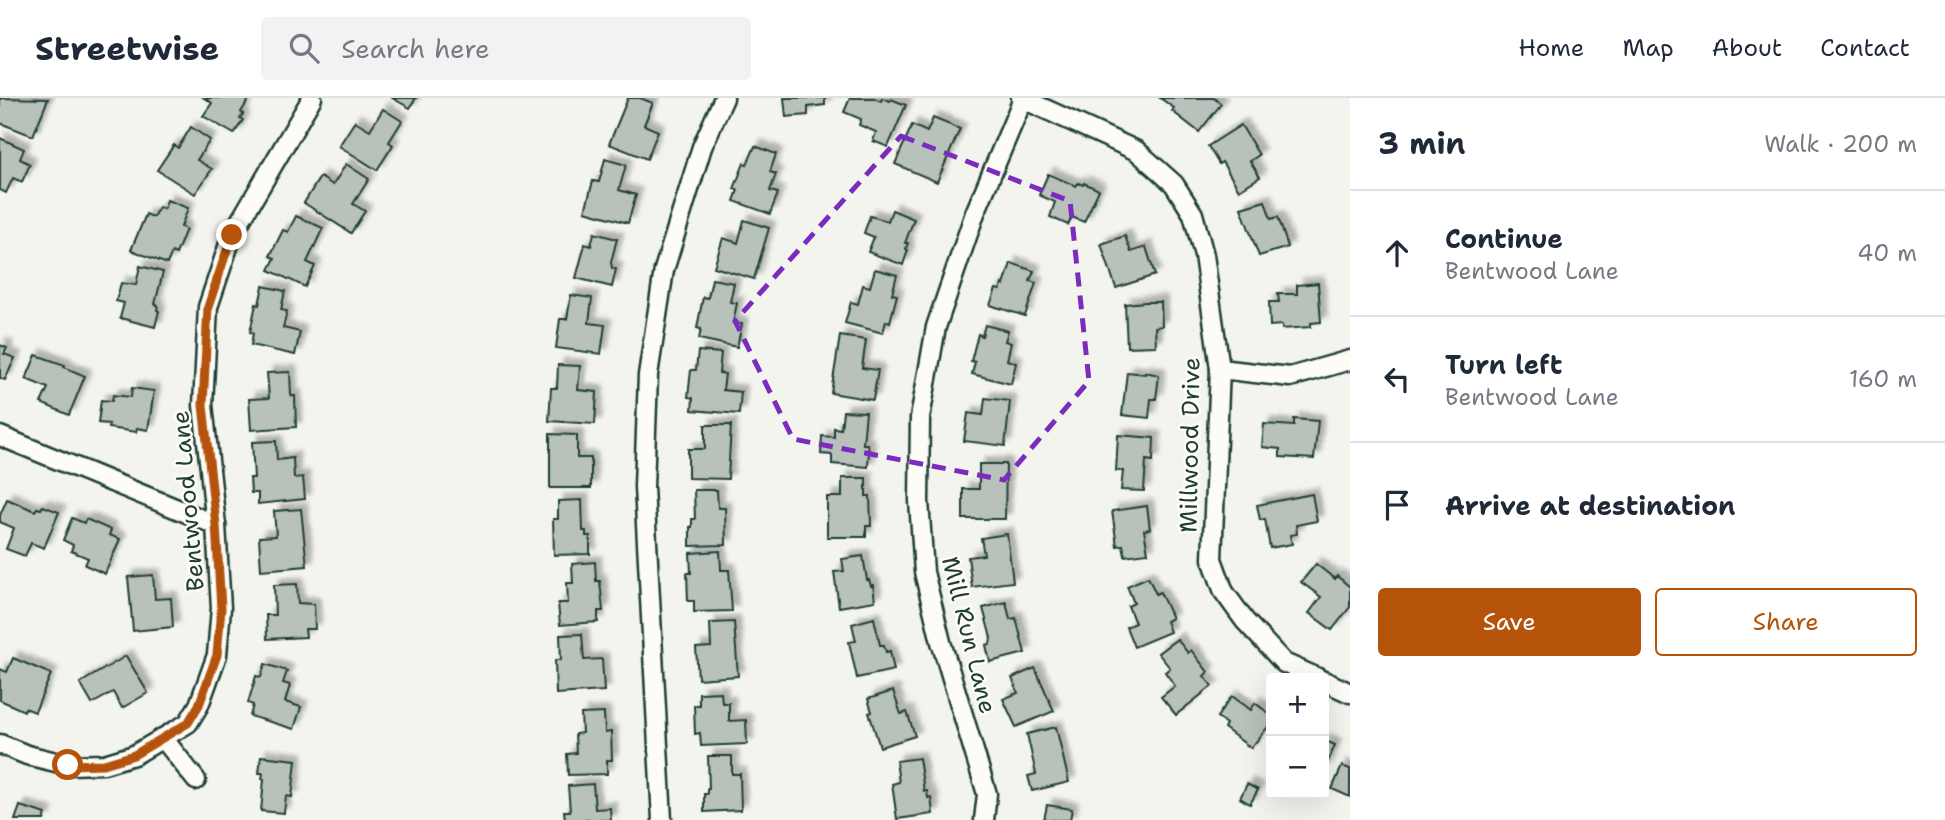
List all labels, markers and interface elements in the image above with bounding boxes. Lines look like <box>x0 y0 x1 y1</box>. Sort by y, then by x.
search box <box>261 17 751 80</box>
text: Streetwise <box>35 26 219 71</box>
icon: search <box>285 29 323 67</box>
text: Search here <box>341 31 490 66</box>
text: Home <box>1518 32 1584 64</box>
text: Map <box>1622 32 1674 64</box>
text: About <box>1712 32 1782 64</box>
text: Contact <box>1820 32 1910 64</box>
text: 3 min <box>1378 123 1465 164</box>
text: Walk · 200 m <box>1764 129 1917 159</box>
route end <box>216 219 247 250</box>
text: Continue <box>1445 221 1563 256</box>
icon: ahead <box>1378 234 1416 272</box>
text: 40 m <box>1857 238 1917 268</box>
text: Bentwood Lane <box>1445 256 1619 286</box>
text: Turn left <box>1445 347 1562 382</box>
street label: Millwood Drive <box>1172 357 1208 533</box>
icon: left <box>1378 360 1416 398</box>
text: 160 m <box>1849 364 1917 394</box>
text: Bentwood Lane <box>1445 382 1619 412</box>
street label: Bentwood Lane <box>164 409 212 593</box>
icon: arrive <box>1378 486 1416 524</box>
text: Arrive at destination <box>1445 488 1735 523</box>
street label: Mill Run Lane <box>934 553 1004 717</box>
button: Save <box>1378 588 1641 656</box>
button: Share <box>1655 588 1917 656</box>
map controls <box>1266 673 1329 799</box>
button: + <box>1266 673 1329 736</box>
button: − <box>1266 736 1329 799</box>
route start <box>52 749 83 780</box>

